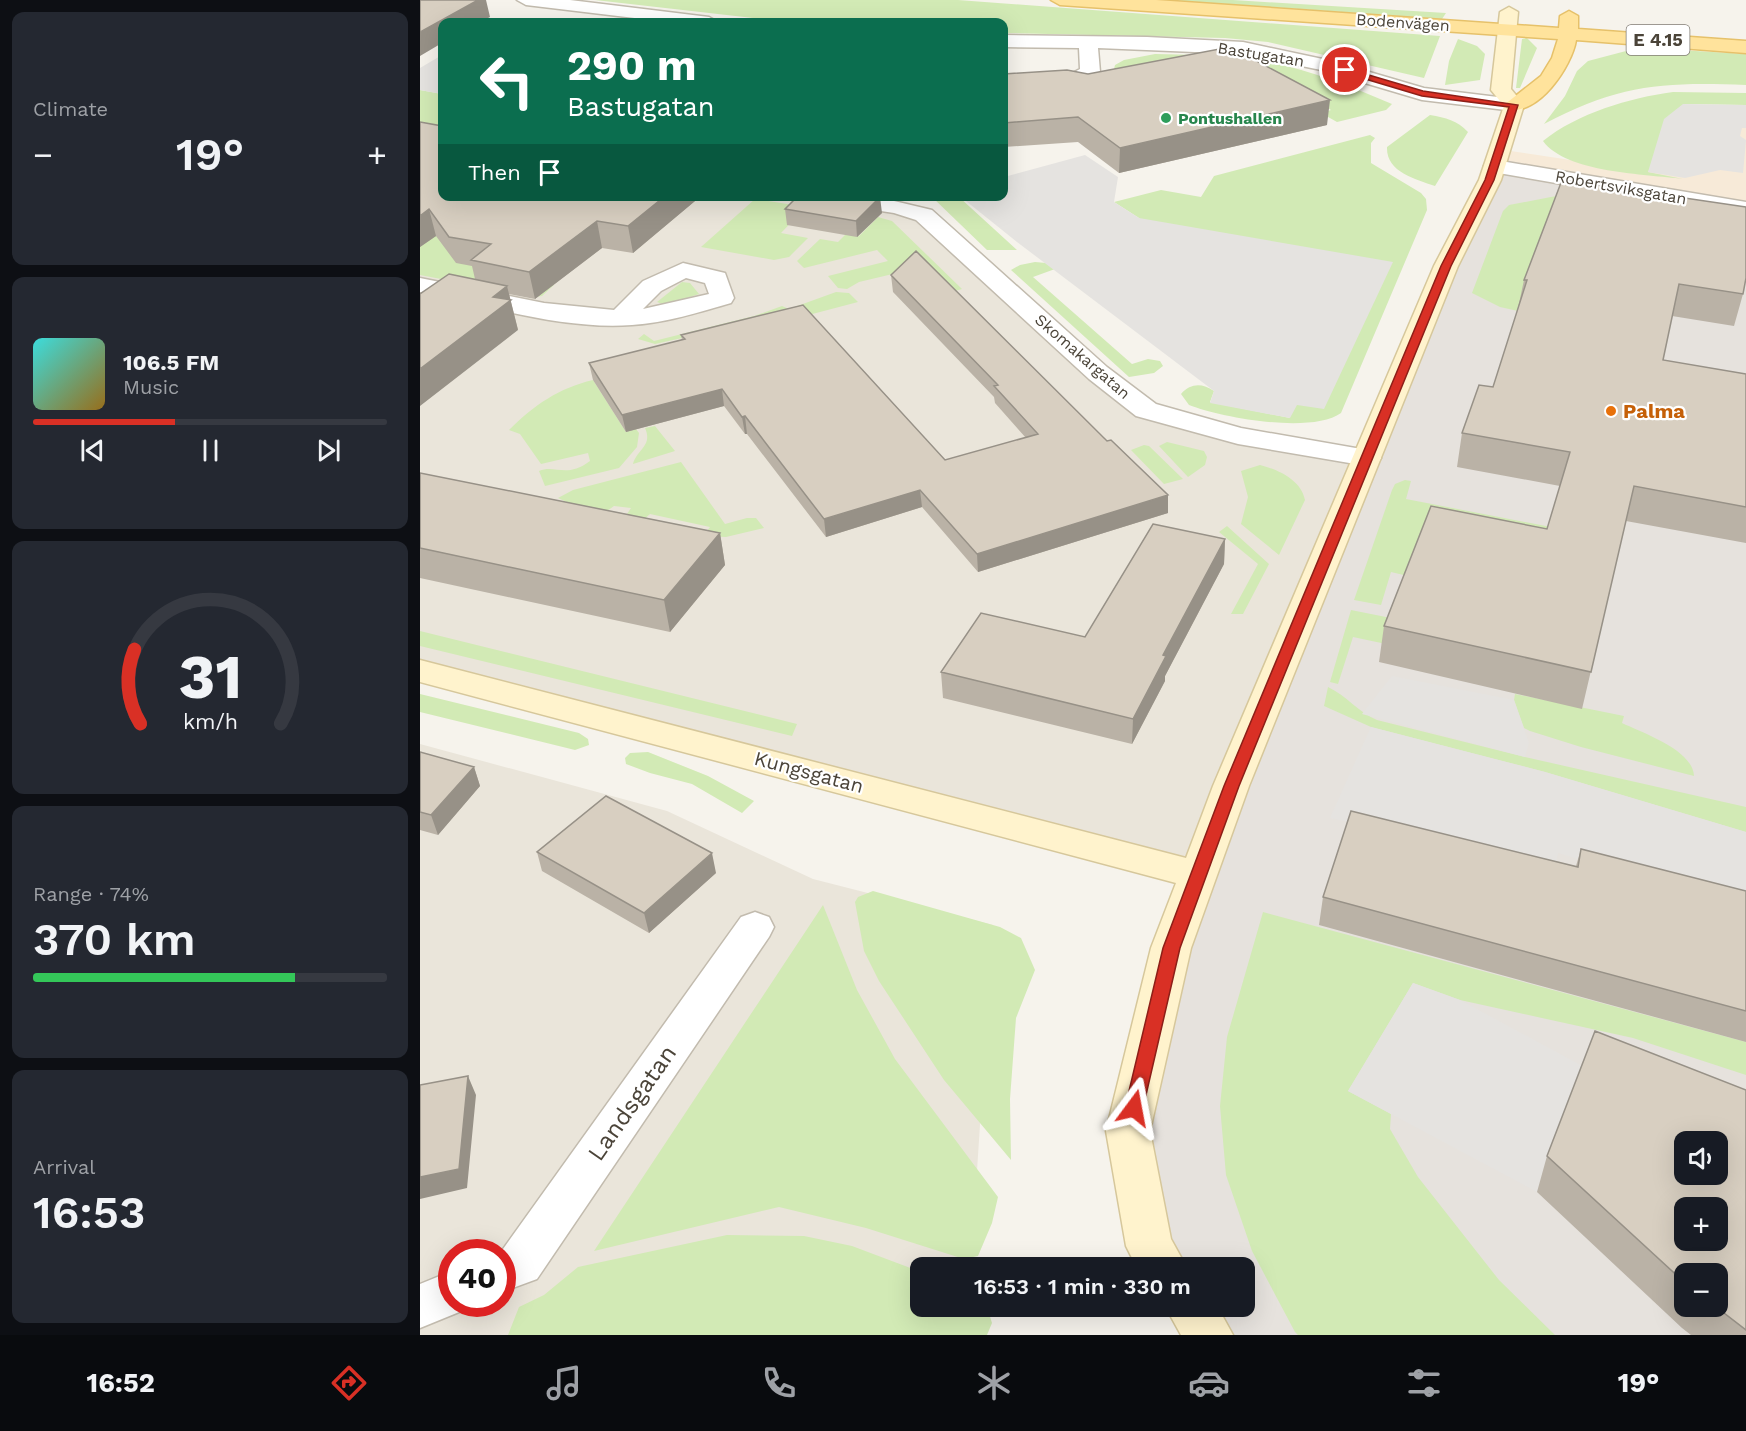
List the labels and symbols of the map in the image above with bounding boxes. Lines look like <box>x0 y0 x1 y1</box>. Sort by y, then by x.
street label: Bodenvägen <box>1356 10 1450 35</box>
road number: E 4.15 <box>1626 25 1690 55</box>
street label: Bastugatan <box>1216 38 1306 71</box>
pin <box>1319 44 1370 95</box>
place label: Pontushallen <box>1178 109 1282 128</box>
marker: Pontushallen <box>1159 111 1173 125</box>
street label: Robertsviksgatan <box>1554 167 1688 208</box>
street label: Skomakargatan <box>1031 310 1134 403</box>
place label: Palma <box>1623 399 1685 423</box>
marker: Palma <box>1604 404 1618 418</box>
street label: Kungsgatan <box>752 746 866 798</box>
street label: Landsgatan <box>582 1040 682 1166</box>
position arrow <box>1102 1076 1166 1140</box>
speed limit sign: 40 <box>438 1239 516 1317</box>

